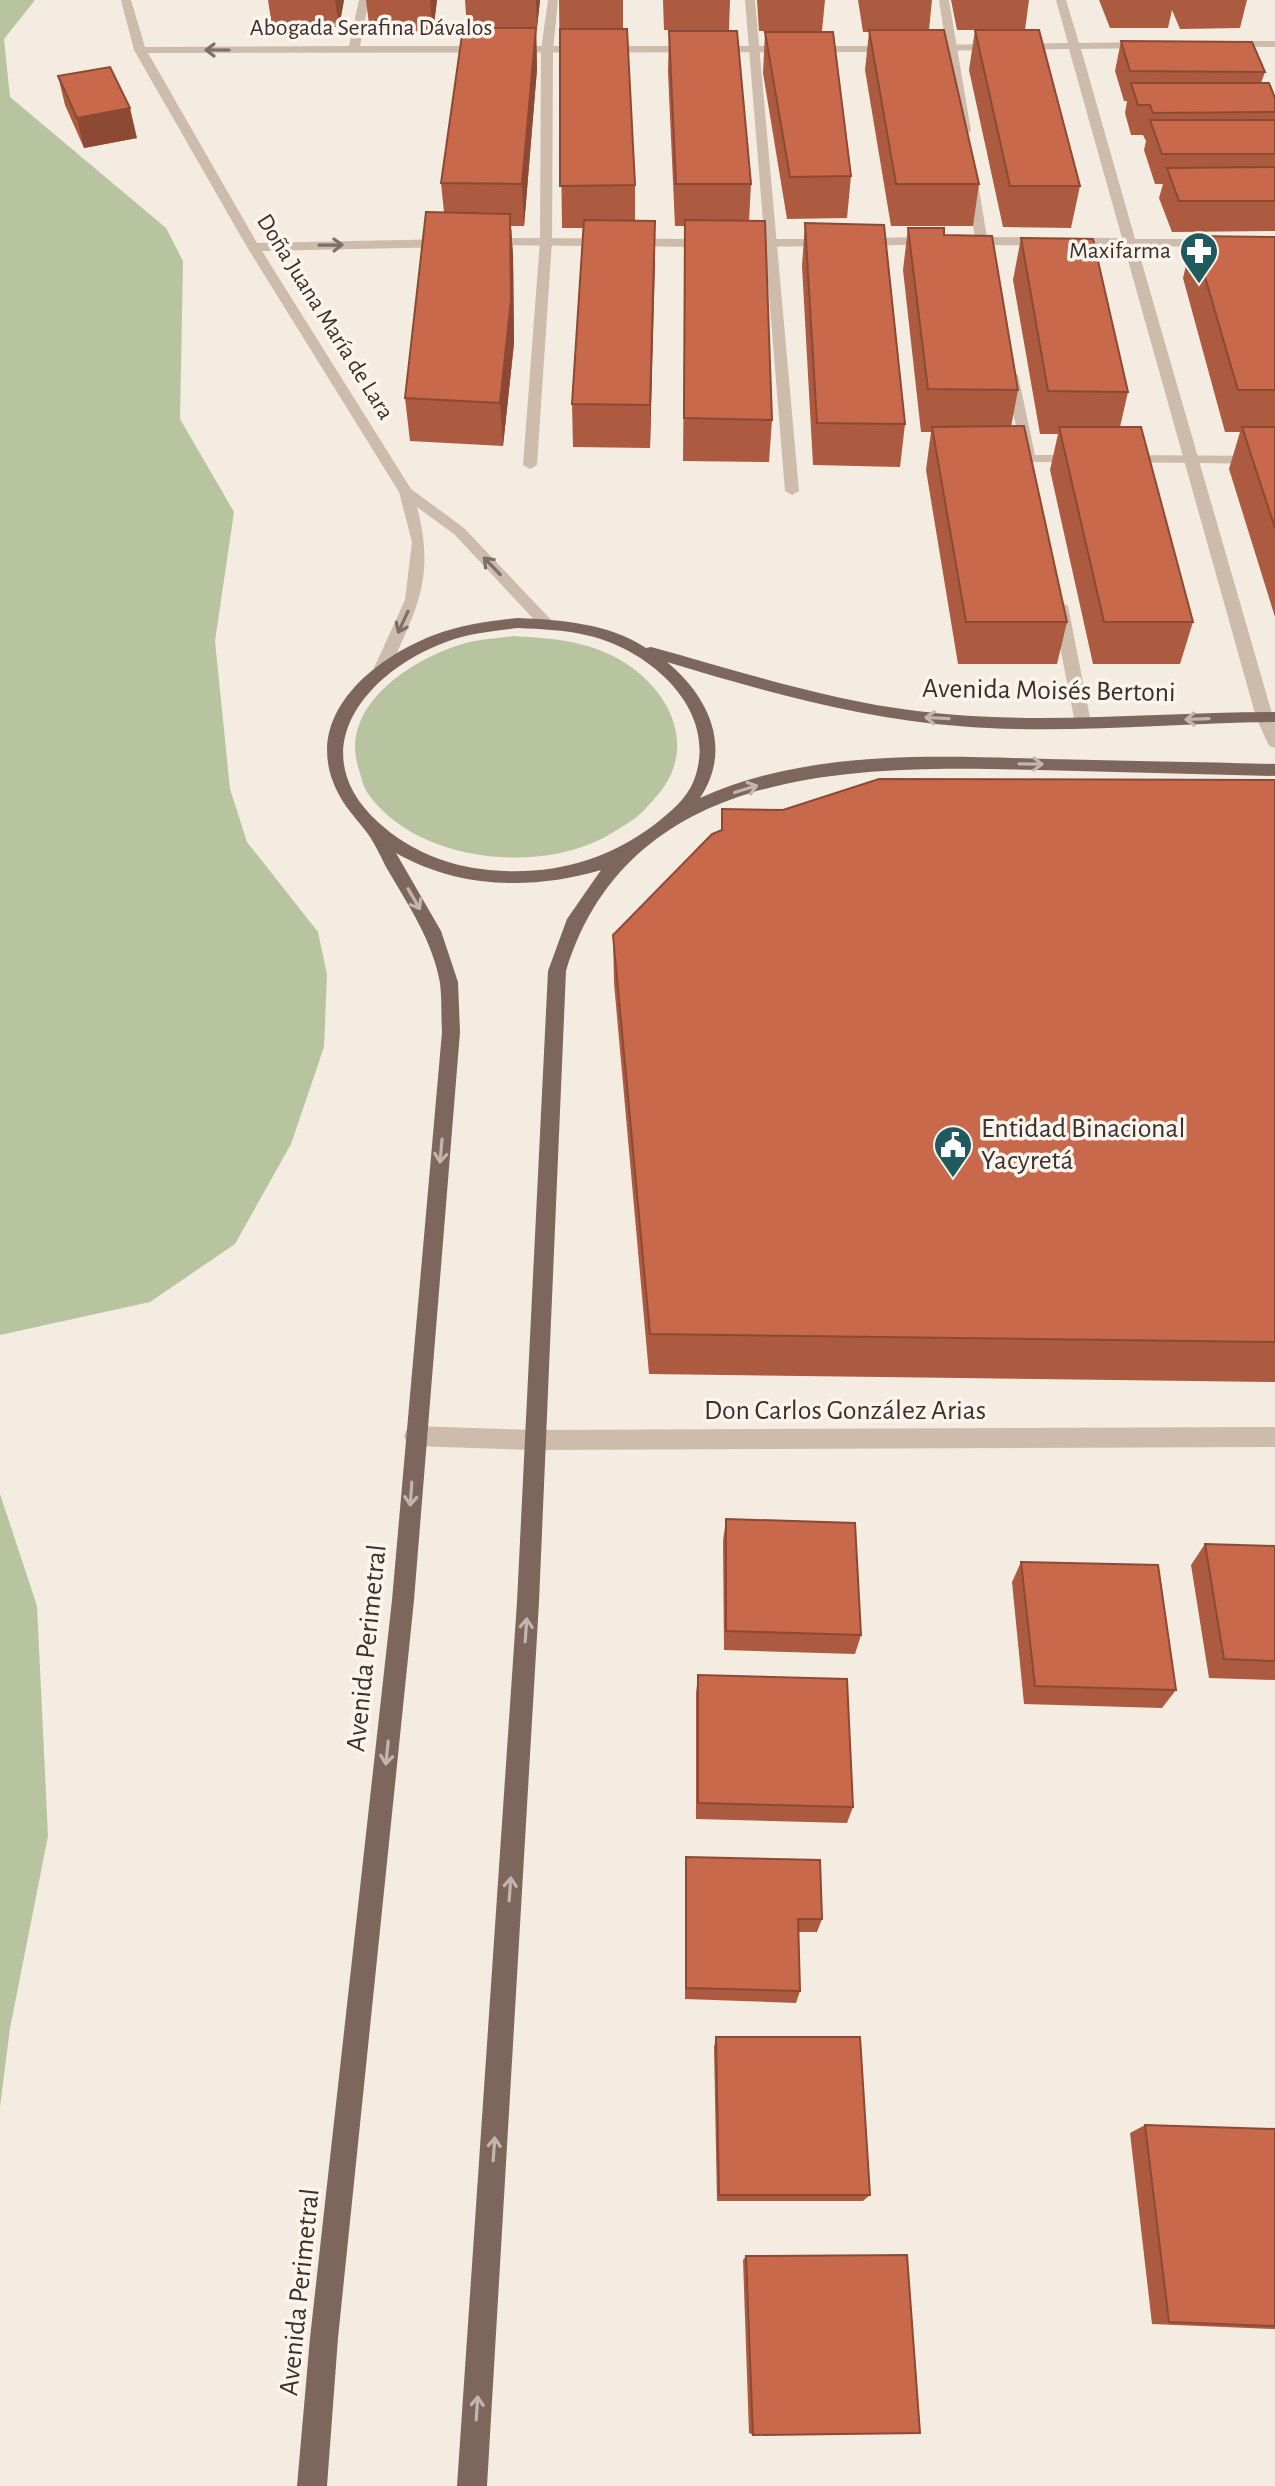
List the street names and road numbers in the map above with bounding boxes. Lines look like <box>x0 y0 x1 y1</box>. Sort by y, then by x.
street label: Abogada Serafina Dávalos <box>250 16 492 40</box>
street label: Doña Juana María de Lara <box>252 210 398 424</box>
street label: Avenida Moisés Bertoni <box>922 675 1176 707</box>
street label: Don Carlos González Arias <box>704 1397 986 1425</box>
street label: Avenida Perimetral <box>342 1543 392 1753</box>
street label: Avenida Perimetral <box>275 2187 325 2397</box>

